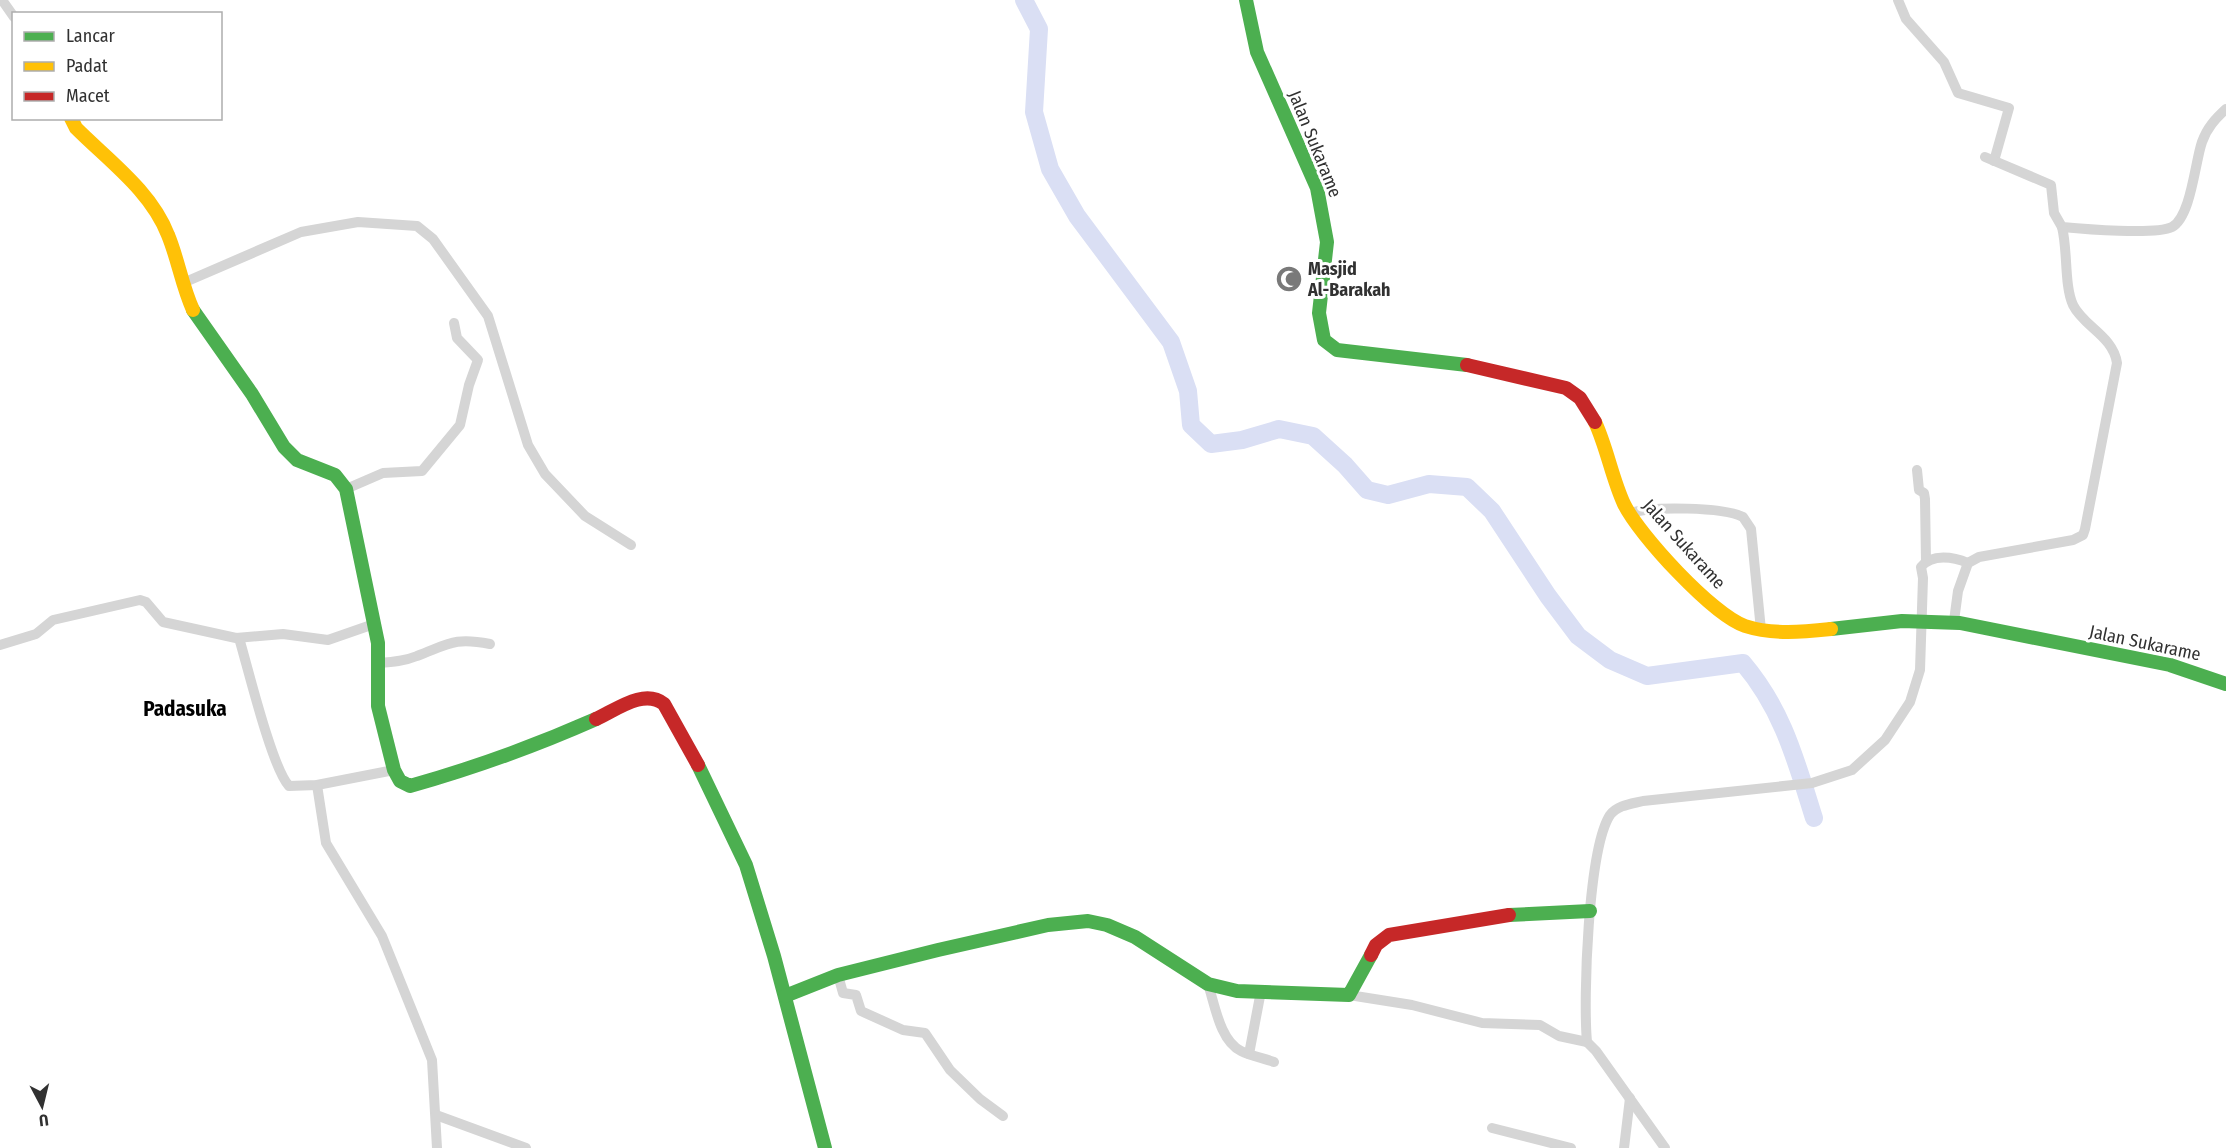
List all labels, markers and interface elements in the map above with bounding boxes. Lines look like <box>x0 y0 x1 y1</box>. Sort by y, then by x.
legend <box>12 12 222 120</box>
text: Lancar <box>66 25 115 47</box>
text: Padat <box>66 55 108 77</box>
text: Macet <box>66 85 110 107</box>
street label: Jalan Sukarame <box>1284 87 1346 201</box>
place label: Masjid Al-Barakah <box>1307 258 1391 301</box>
mosque icon: Masjid Al-Barakah <box>1274 264 1304 294</box>
street label: Jalan Sukarame <box>1638 495 1730 594</box>
street label: Jalan Sukarame <box>2087 620 2203 666</box>
district label: Padasuka <box>143 696 227 722</box>
north arrow <box>12 1076 72 1136</box>
text: U <box>38 1110 50 1130</box>

